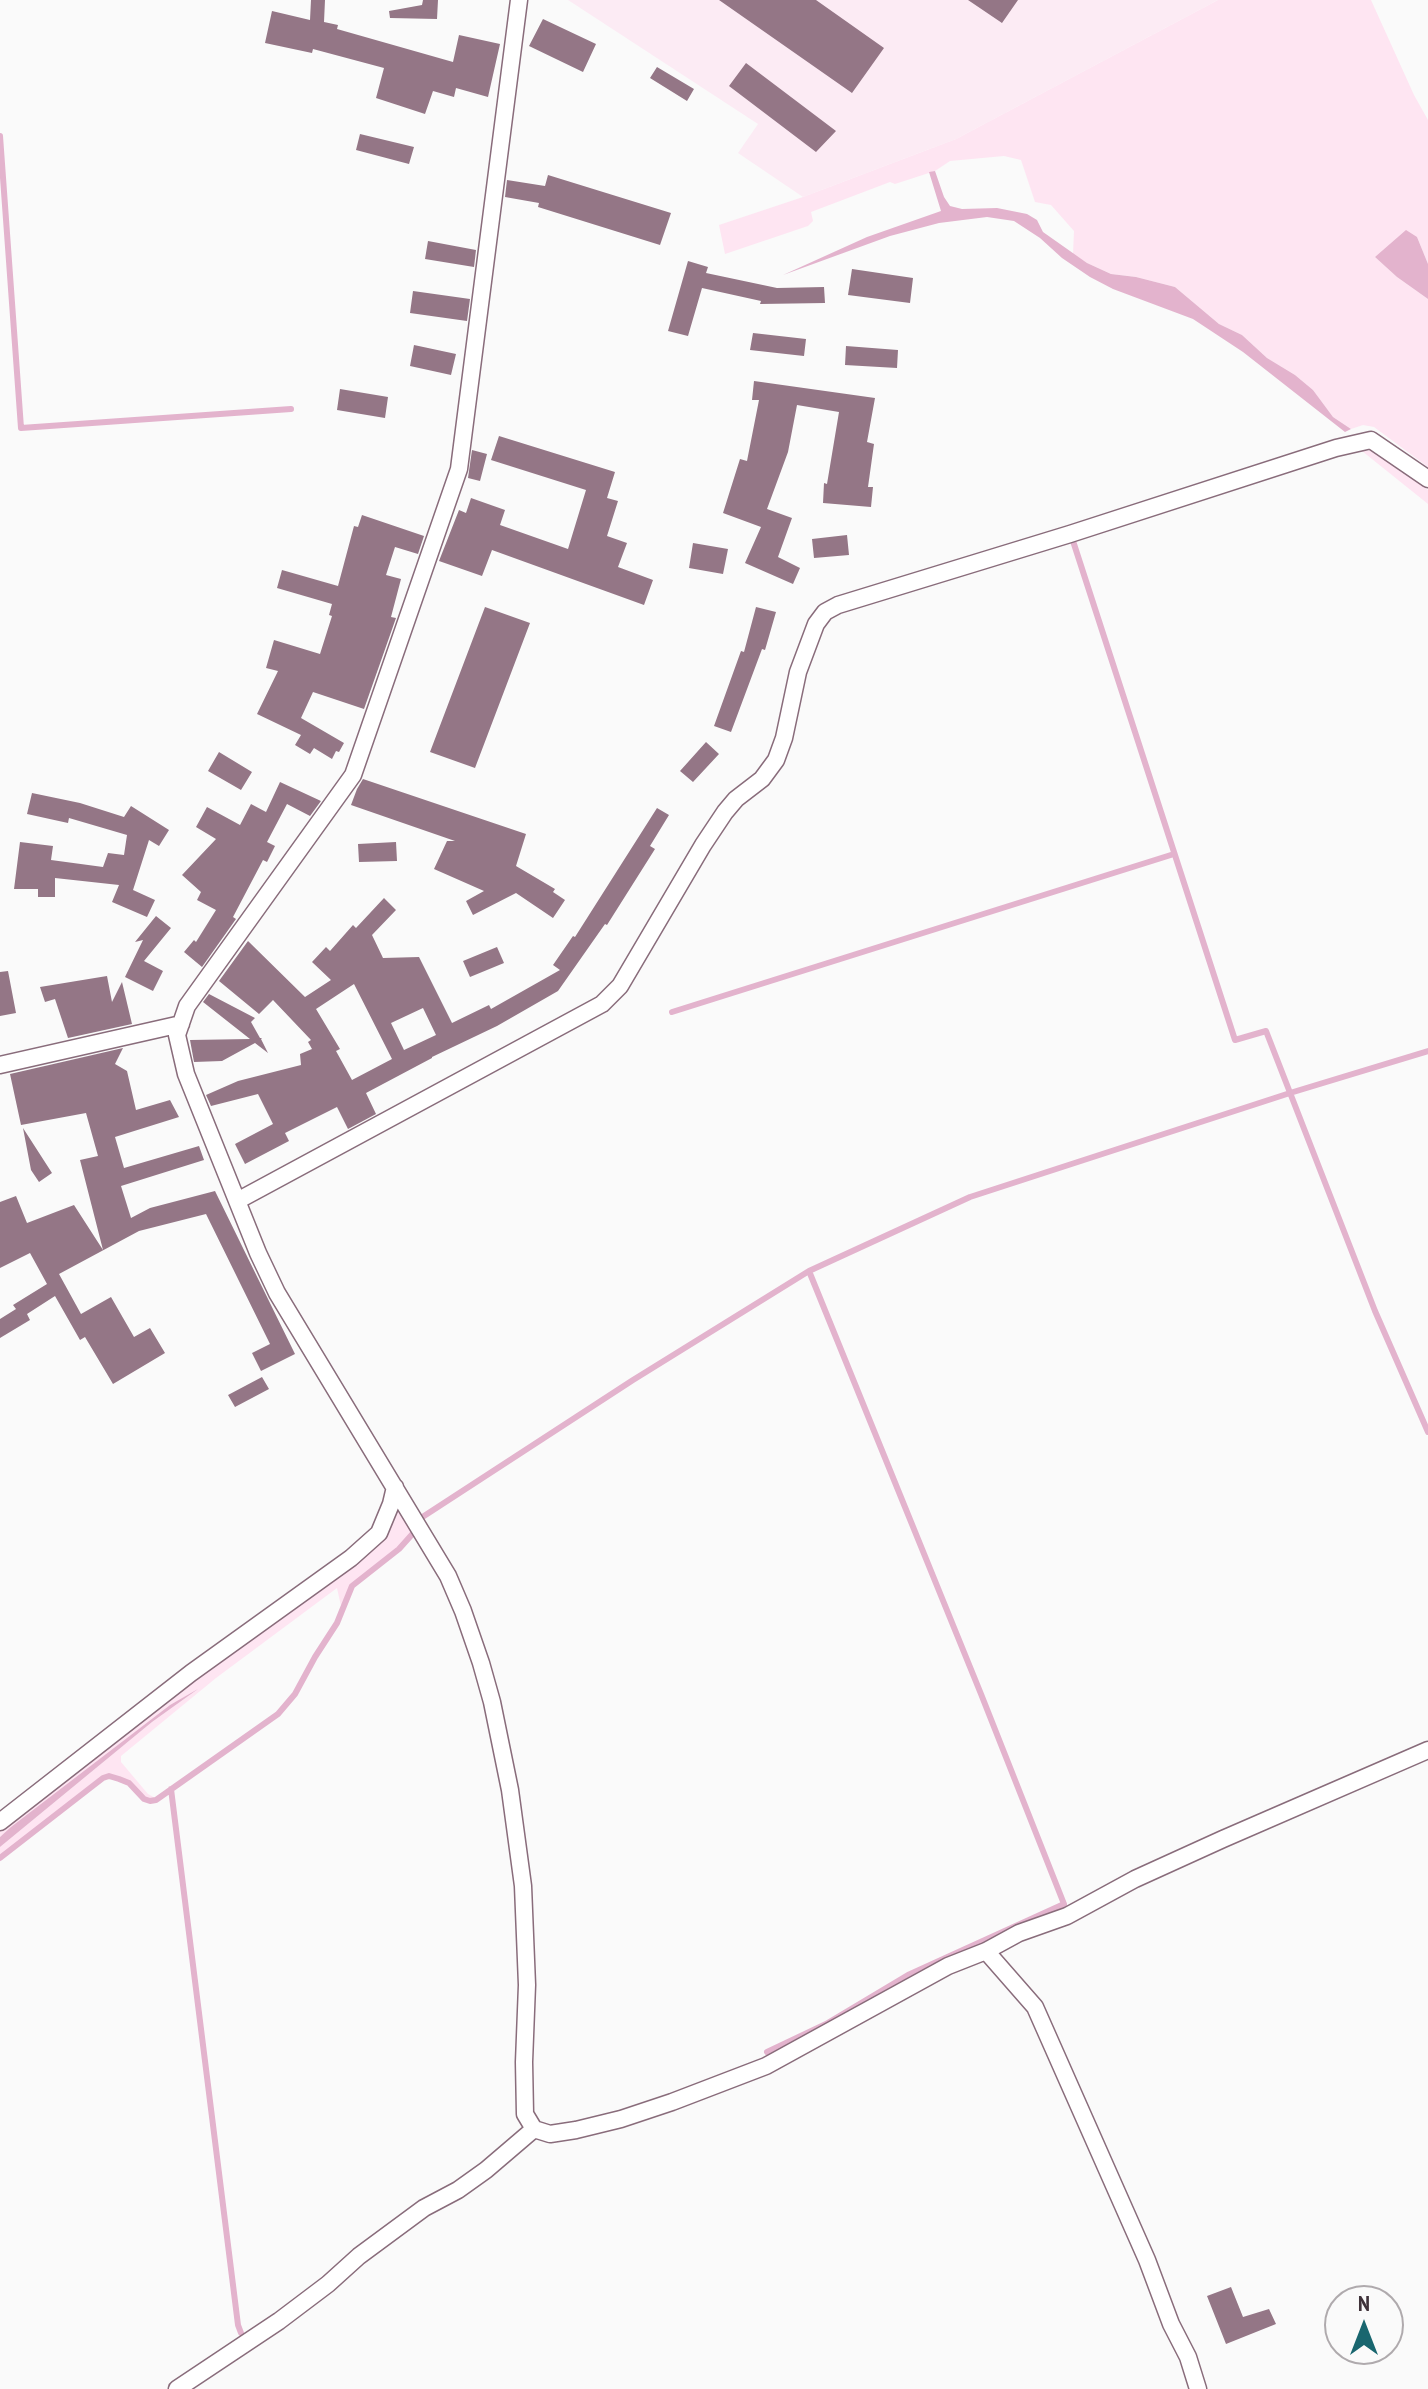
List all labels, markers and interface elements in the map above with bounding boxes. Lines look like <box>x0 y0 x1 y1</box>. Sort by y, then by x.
north arrow <box>1324 2285 1404 2365</box>
text: N <box>1358 2289 1370 2317</box>

